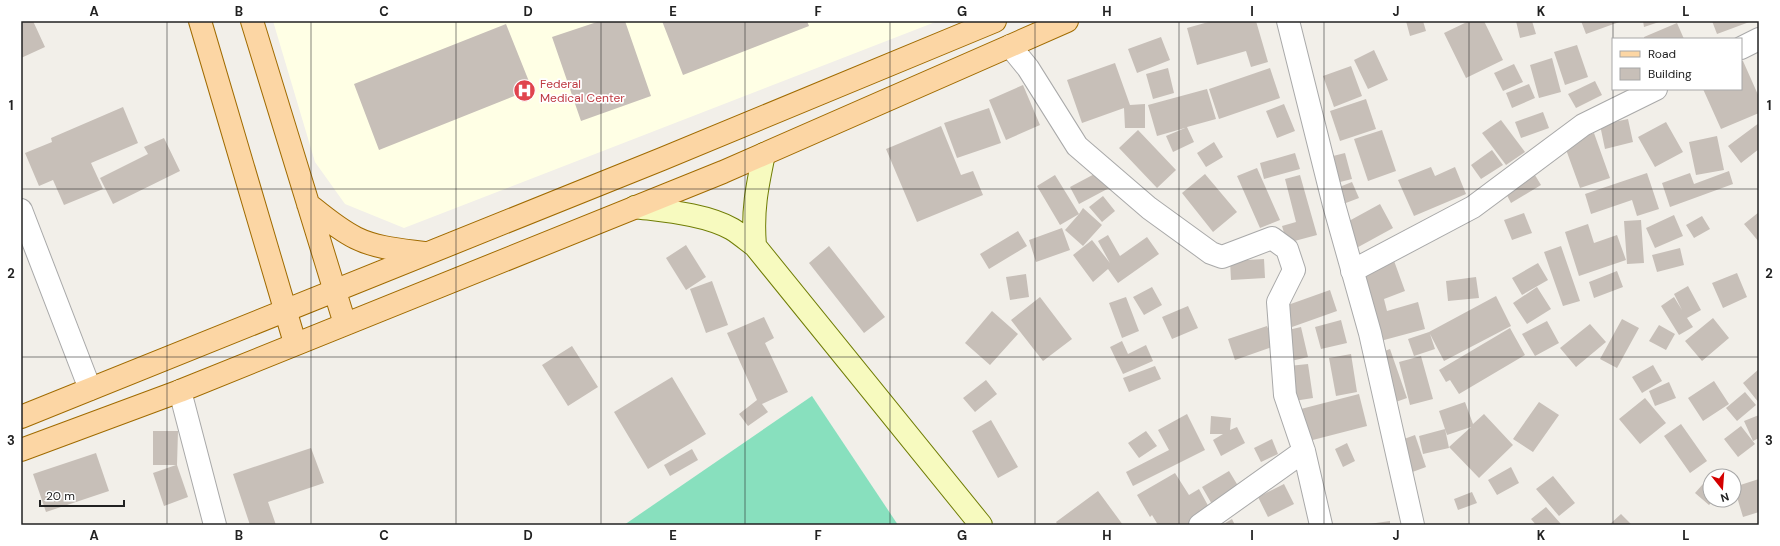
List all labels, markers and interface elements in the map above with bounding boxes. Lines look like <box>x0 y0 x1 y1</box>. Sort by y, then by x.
text: A <box>89 3 99 20</box>
text: B <box>235 3 243 20</box>
text: C <box>379 3 389 20</box>
text: D <box>523 3 533 20</box>
text: E <box>669 3 677 20</box>
text: F <box>814 3 822 20</box>
text: G <box>957 3 967 20</box>
text: H <box>1102 3 1112 20</box>
text: I <box>1250 3 1254 20</box>
text: J <box>1392 3 1400 20</box>
text: K <box>1537 3 1546 20</box>
text: L <box>1682 3 1690 20</box>
legend <box>1612 38 1742 90</box>
text: Road <box>1648 46 1676 62</box>
text: Building <box>1648 66 1692 82</box>
place label: Federal Medical Center <box>540 76 625 106</box>
hospital icon: Federal Medical Center <box>512 78 538 104</box>
text: 1 <box>9 97 13 114</box>
text: 1 <box>1767 97 1771 114</box>
text: 2 <box>7 265 15 282</box>
text: 2 <box>1765 265 1773 282</box>
text: 3 <box>7 432 15 449</box>
text: 3 <box>1765 432 1773 449</box>
north arrow <box>1702 468 1742 508</box>
scale bar <box>40 482 124 508</box>
text: 20 m <box>46 488 75 504</box>
text: N <box>1719 490 1731 505</box>
text: A <box>89 527 99 544</box>
text: B <box>235 527 243 544</box>
text: C <box>379 527 389 544</box>
text: D <box>523 527 533 544</box>
text: E <box>669 527 677 544</box>
text: F <box>814 527 822 544</box>
text: G <box>957 527 967 544</box>
text: H <box>1102 527 1112 544</box>
text: I <box>1250 527 1254 544</box>
text: J <box>1392 527 1400 544</box>
text: K <box>1537 527 1546 544</box>
text: L <box>1682 527 1690 544</box>

